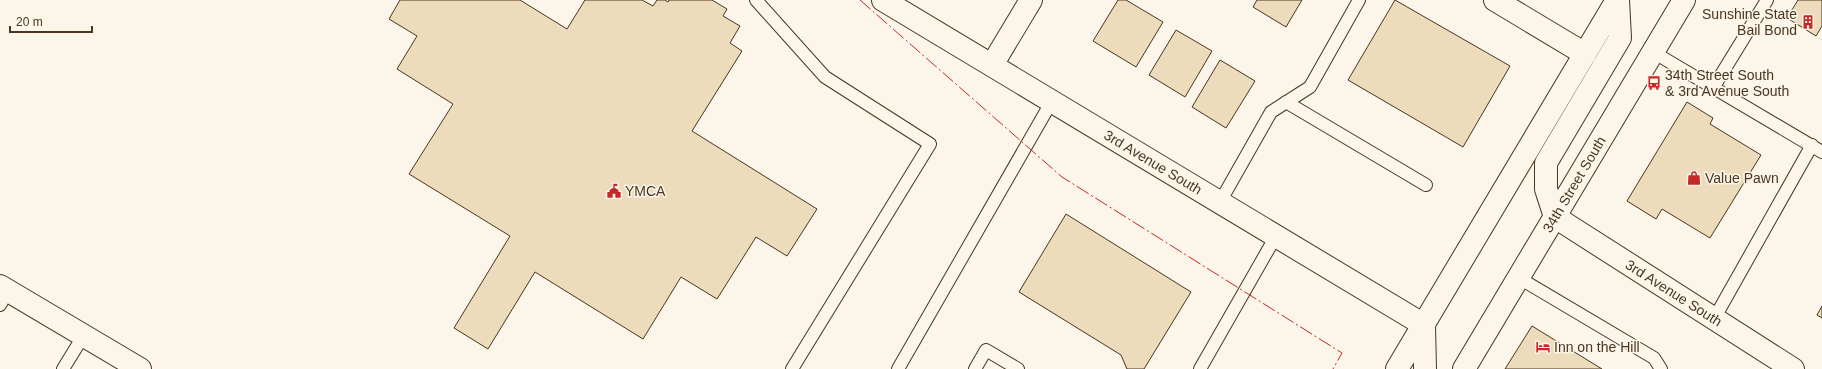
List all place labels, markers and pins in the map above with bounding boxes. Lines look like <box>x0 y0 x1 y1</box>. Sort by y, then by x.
place label: Sunshine State Bail Bond <box>1702 6 1797 38</box>
building icon: Sunshine State Bail Bond <box>1800 14 1816 30</box>
place label: 34th Street South & 3rd Avenue South <box>1665 67 1789 99</box>
bus stop icon: 34th Street South & 3rd Avenue South <box>1646 75 1662 91</box>
shop icon: Value Pawn <box>1686 170 1702 186</box>
place label: Value Pawn <box>1705 170 1779 186</box>
public building icon: YMCA <box>606 183 622 199</box>
place label: YMCA <box>625 183 666 199</box>
hotel icon: Inn on the Hill <box>1535 339 1551 355</box>
place label: Inn on the Hill <box>1554 339 1640 355</box>

